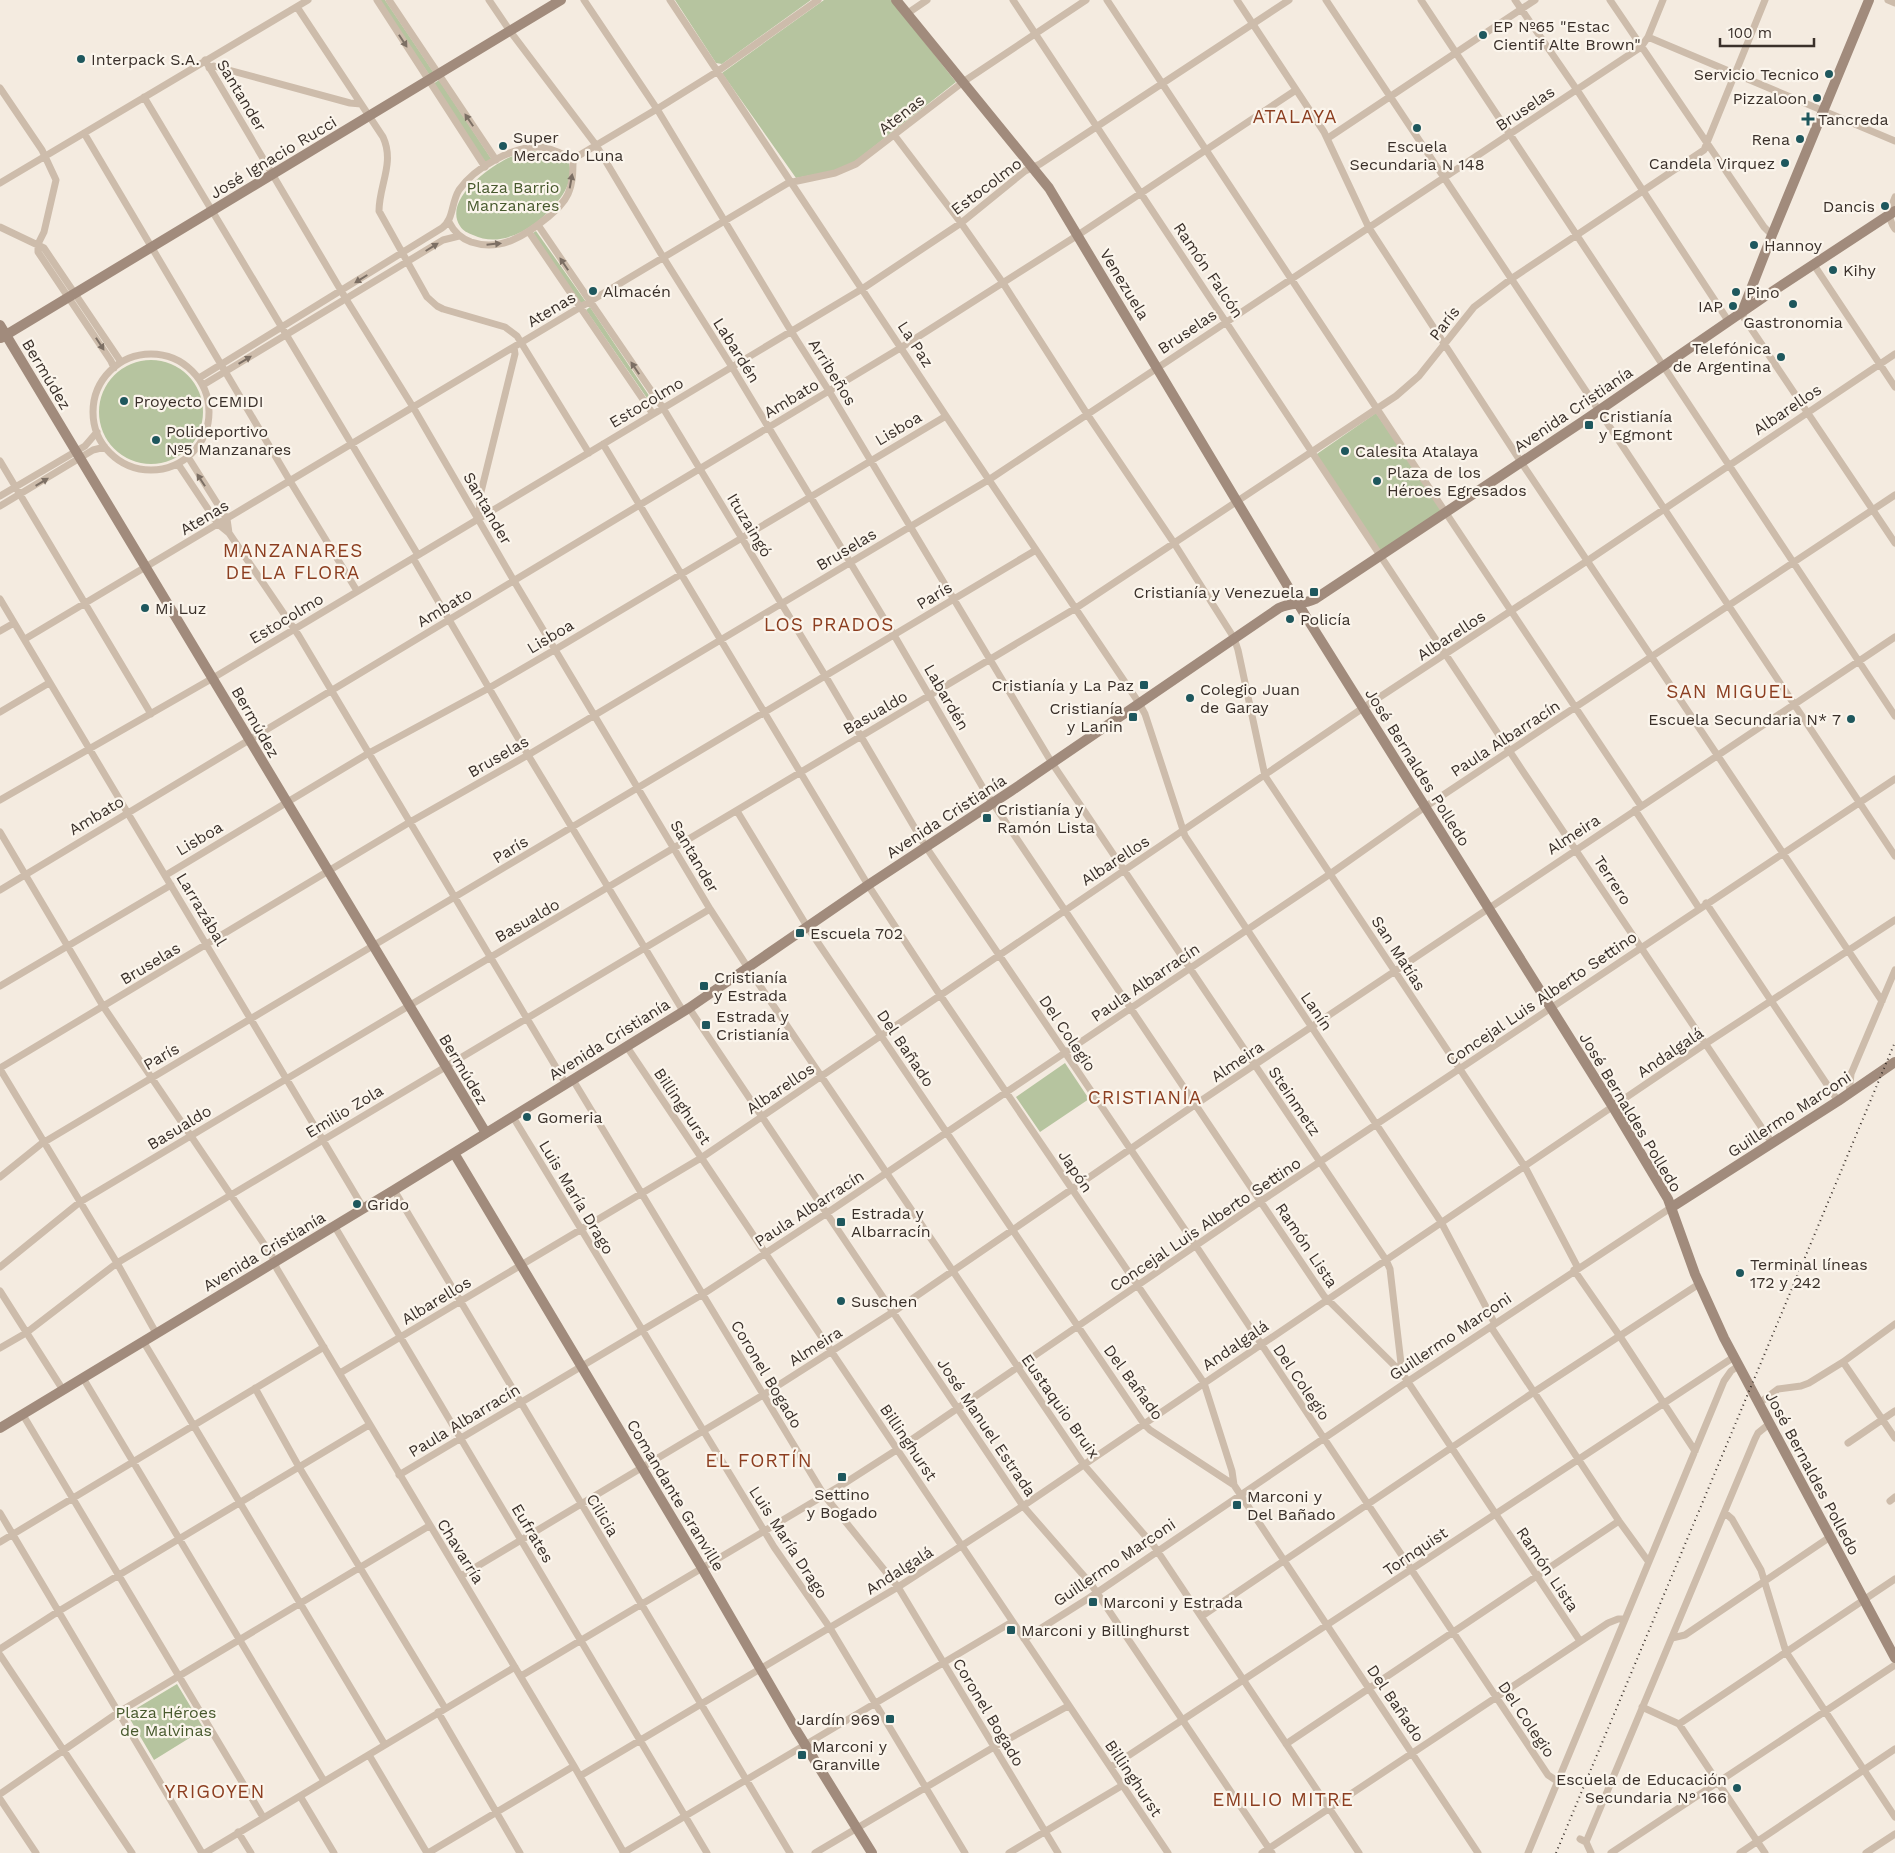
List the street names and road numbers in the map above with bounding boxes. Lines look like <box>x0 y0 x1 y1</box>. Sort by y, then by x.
street label: Santander <box>213 56 271 135</box>
street label: Bruselas <box>1492 82 1558 135</box>
street label: Atenas <box>874 90 928 138</box>
street label: José Ignacio Rucci <box>206 112 340 203</box>
street label: Estocolmo <box>947 154 1025 219</box>
street label: Ramón Falcón <box>1170 219 1248 322</box>
street label: Venezuela <box>1096 245 1153 323</box>
street label: Atenas <box>524 288 579 331</box>
street label: París <box>1425 302 1464 344</box>
street label: Bruselas <box>1154 305 1220 358</box>
street label: Labardén <box>709 314 764 386</box>
street label: La Paz <box>894 318 937 371</box>
street label: Bermúdez <box>18 335 75 413</box>
street label: Arribeños <box>805 335 861 409</box>
street label: Avenida Cristianía <box>1510 363 1636 456</box>
street label: Estocolmo <box>606 373 687 432</box>
street label: Ambato <box>760 375 822 422</box>
street label: Albarellos <box>1750 380 1825 439</box>
street label: Lisboa <box>872 407 925 450</box>
street label: Santander <box>459 469 516 548</box>
street label: Ituzaingó <box>723 490 776 561</box>
street label: Atenas <box>177 496 232 539</box>
street label: Bruselas <box>813 524 880 575</box>
street label: París <box>913 577 955 613</box>
street label: Ambato <box>413 584 475 631</box>
street label: Estocolmo <box>246 589 327 648</box>
street label: Albarellos <box>1413 606 1489 665</box>
street label: Lisboa <box>524 615 577 658</box>
street label: Labardén <box>920 661 973 734</box>
street label: Bermúdez <box>228 683 284 761</box>
street label: José Bernaldes Polledo <box>1361 685 1474 850</box>
street label: Basualdo <box>840 686 911 739</box>
street label: Paula Albarracín <box>1447 696 1564 781</box>
street label: Bruselas <box>465 731 532 781</box>
street label: Avenida Cristianía <box>883 771 1010 862</box>
street label: Ambato <box>65 792 127 839</box>
street label: Almeira <box>1543 810 1603 859</box>
street label: Lisboa <box>173 817 226 860</box>
street label: Santander <box>666 817 723 896</box>
street label: París <box>489 831 531 867</box>
street label: Albarellos <box>1077 831 1153 890</box>
street label: Terrero <box>1590 852 1636 909</box>
street label: Larrazábal <box>172 869 231 949</box>
street label: Basualdo <box>492 894 563 947</box>
street label: San Matías <box>1367 912 1430 994</box>
street label: Concejal Luis Alberto Settino <box>1442 927 1640 1070</box>
street label: Bruselas <box>117 938 184 989</box>
street label: Paula Albarracín <box>1087 939 1203 1026</box>
street label: Lanín <box>1297 988 1336 1034</box>
street label: Del Colegio <box>1035 992 1100 1075</box>
street label: Avenida Cristianía <box>545 994 673 1084</box>
street label: Del Bañado <box>873 1006 938 1090</box>
street label: Andalgalá <box>1633 1023 1707 1082</box>
street label: José Bernaldes Polledo <box>1575 1029 1686 1195</box>
street label: Bermúdez <box>435 1030 492 1108</box>
street label: Almeira <box>1207 1037 1267 1086</box>
street label: París <box>140 1039 182 1074</box>
street label: Albarellos <box>743 1059 818 1118</box>
street label: Steinmetz <box>1264 1063 1325 1140</box>
street label: Billinghurst <box>650 1064 715 1148</box>
street label: Guillermo Marconi <box>1724 1067 1854 1161</box>
street label: Emilio Zola <box>302 1081 387 1142</box>
street label: Basualdo <box>144 1101 215 1154</box>
street label: Luis María Drago <box>535 1137 618 1258</box>
street label: Japón <box>1054 1146 1097 1196</box>
street label: Concejal Luis Alberto Settino <box>1106 1153 1304 1296</box>
street label: Paula Albarracín <box>751 1166 868 1251</box>
street label: Ramón Lista <box>1271 1199 1342 1291</box>
street label: Avenida Cristianía <box>200 1207 329 1295</box>
street label: Albarellos <box>398 1272 475 1329</box>
street label: Guillermo Marconi <box>1386 1289 1515 1384</box>
street label: Andalgalá <box>1198 1316 1272 1375</box>
street label: Coronel Bogado <box>727 1317 806 1432</box>
street label: Almeira <box>785 1323 846 1370</box>
street label: Del Bañado <box>1100 1341 1167 1424</box>
street label: Del Colegio <box>1269 1341 1334 1424</box>
street label: Eustaquio Bruix <box>1018 1351 1104 1462</box>
street label: José Manuel Estrada <box>933 1354 1040 1500</box>
street label: Paula Albarracín <box>405 1380 523 1461</box>
street label: José Bernaldes Polledo <box>1761 1388 1864 1558</box>
street label: Billinghurst <box>876 1400 941 1484</box>
street label: Comandante Granville <box>623 1416 728 1574</box>
street label: Luis María Drago <box>745 1483 832 1602</box>
street label: Cilicia <box>582 1490 623 1540</box>
street label: Eufrates <box>508 1500 558 1566</box>
street label: Chavarría <box>433 1515 488 1587</box>
street label: Guillermo Marconi <box>1050 1515 1179 1610</box>
street label: Tornquist <box>1380 1523 1451 1580</box>
street label: Ramón Lista <box>1512 1523 1583 1615</box>
street label: Andalgalá <box>862 1542 937 1599</box>
street label: Coronel Bogado <box>949 1655 1028 1770</box>
street label: Del Bañado <box>1363 1661 1428 1745</box>
street label: Del Colegio <box>1494 1678 1559 1761</box>
street label: Billinghurst <box>1101 1736 1166 1820</box>

